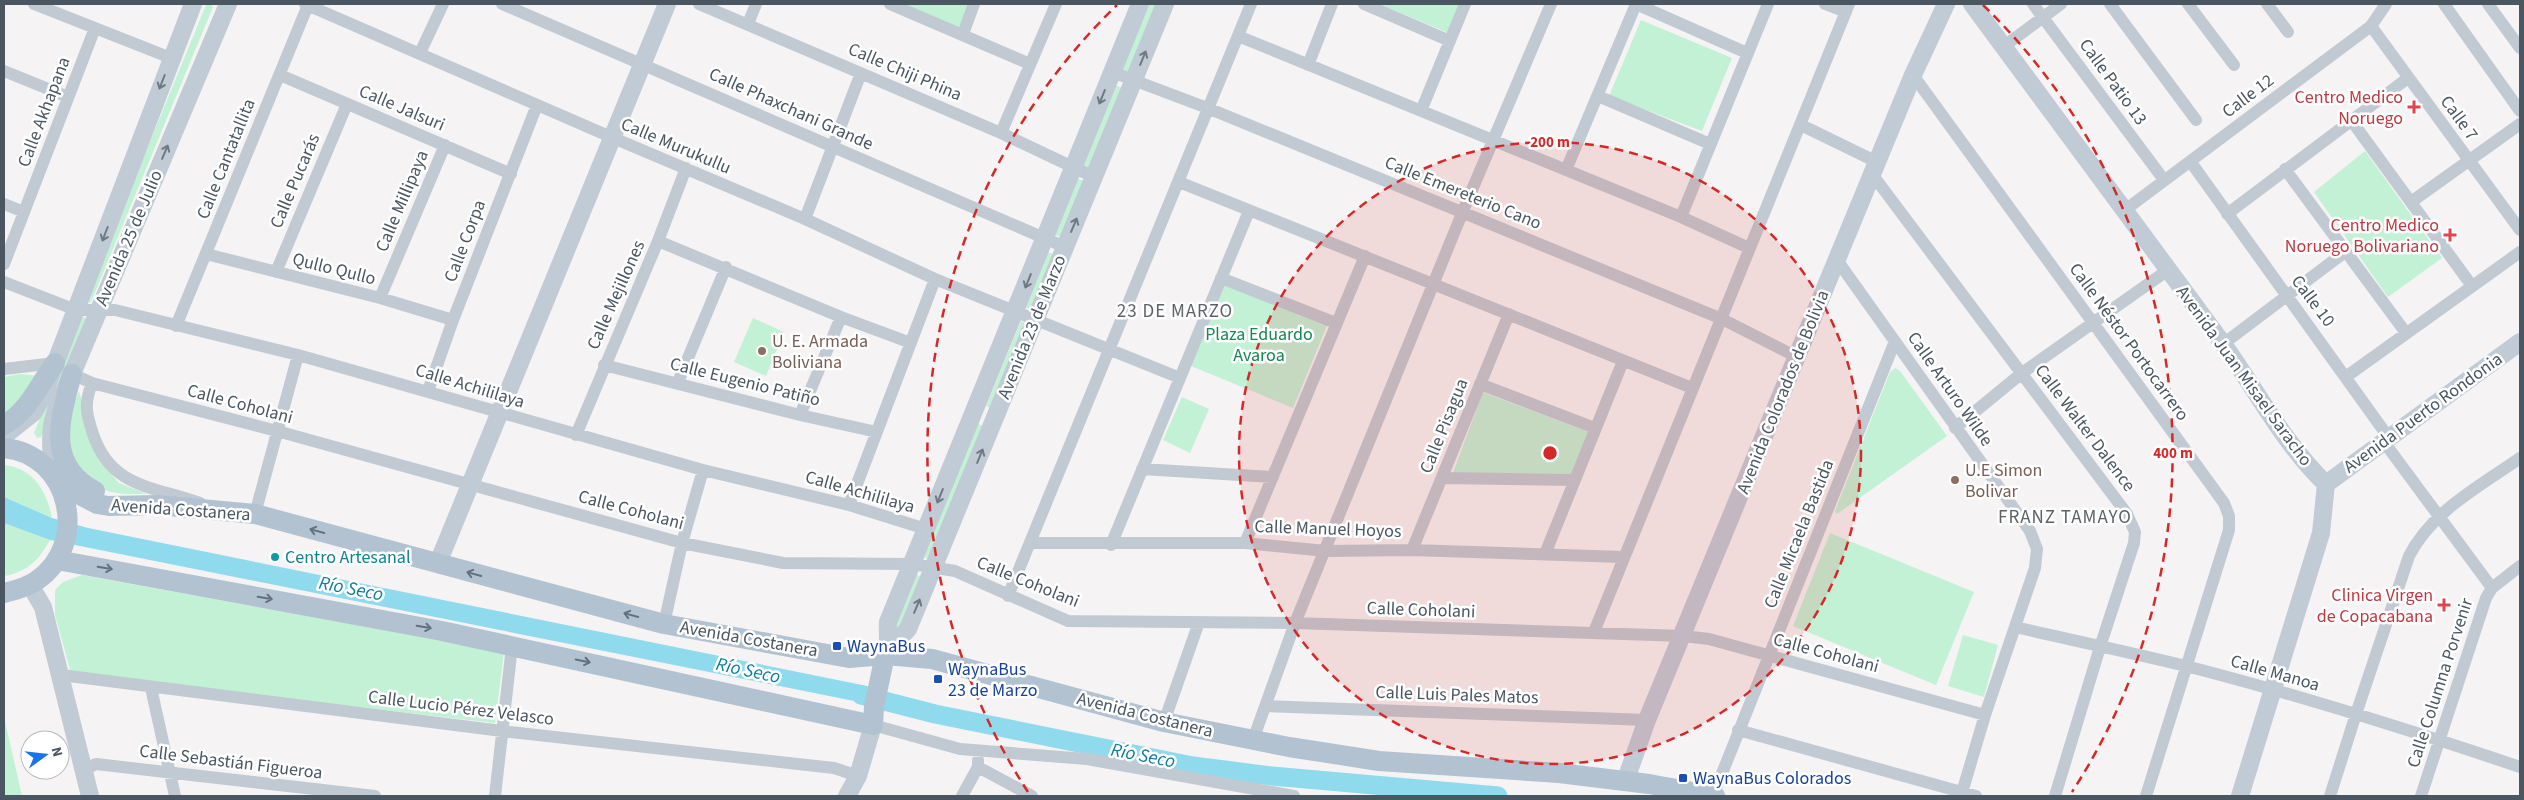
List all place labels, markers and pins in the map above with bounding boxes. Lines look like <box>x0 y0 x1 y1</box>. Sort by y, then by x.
place label: Centro Medico Noruego <box>2294 85 2403 131</box>
marker: Centro Medico Noruego <box>2407 100 2421 114</box>
place label: Centro Medico Noruego Bolivariano <box>2285 213 2439 259</box>
marker: Centro Medico Noruego Bolivariano <box>2443 228 2457 242</box>
place label: U. E. Armada Boliviana <box>772 329 868 375</box>
marker: U. E. Armada Boliviana <box>756 345 768 357</box>
centre of rings <box>1541 444 1559 462</box>
place label: U.E Simon Bolivar <box>1965 458 2042 504</box>
marker: U.E Simon Bolivar <box>1949 474 1961 486</box>
place label: Centro Artesanal <box>285 545 410 570</box>
marker: Centro Artesanal <box>269 551 281 563</box>
place label: Clinica Virgen de Copacabana <box>2317 583 2433 629</box>
marker: Clinica Virgen de Copacabana <box>2437 598 2451 612</box>
place label: WaynaBus <box>847 634 925 659</box>
marker: WaynaBus <box>831 640 843 652</box>
place label: WaynaBus 23 de Marzo <box>948 657 1038 703</box>
marker: WaynaBus 23 de Marzo <box>932 673 944 685</box>
place label: WaynaBus Colorados <box>1693 766 1851 791</box>
marker: WaynaBus Colorados <box>1677 772 1689 784</box>

